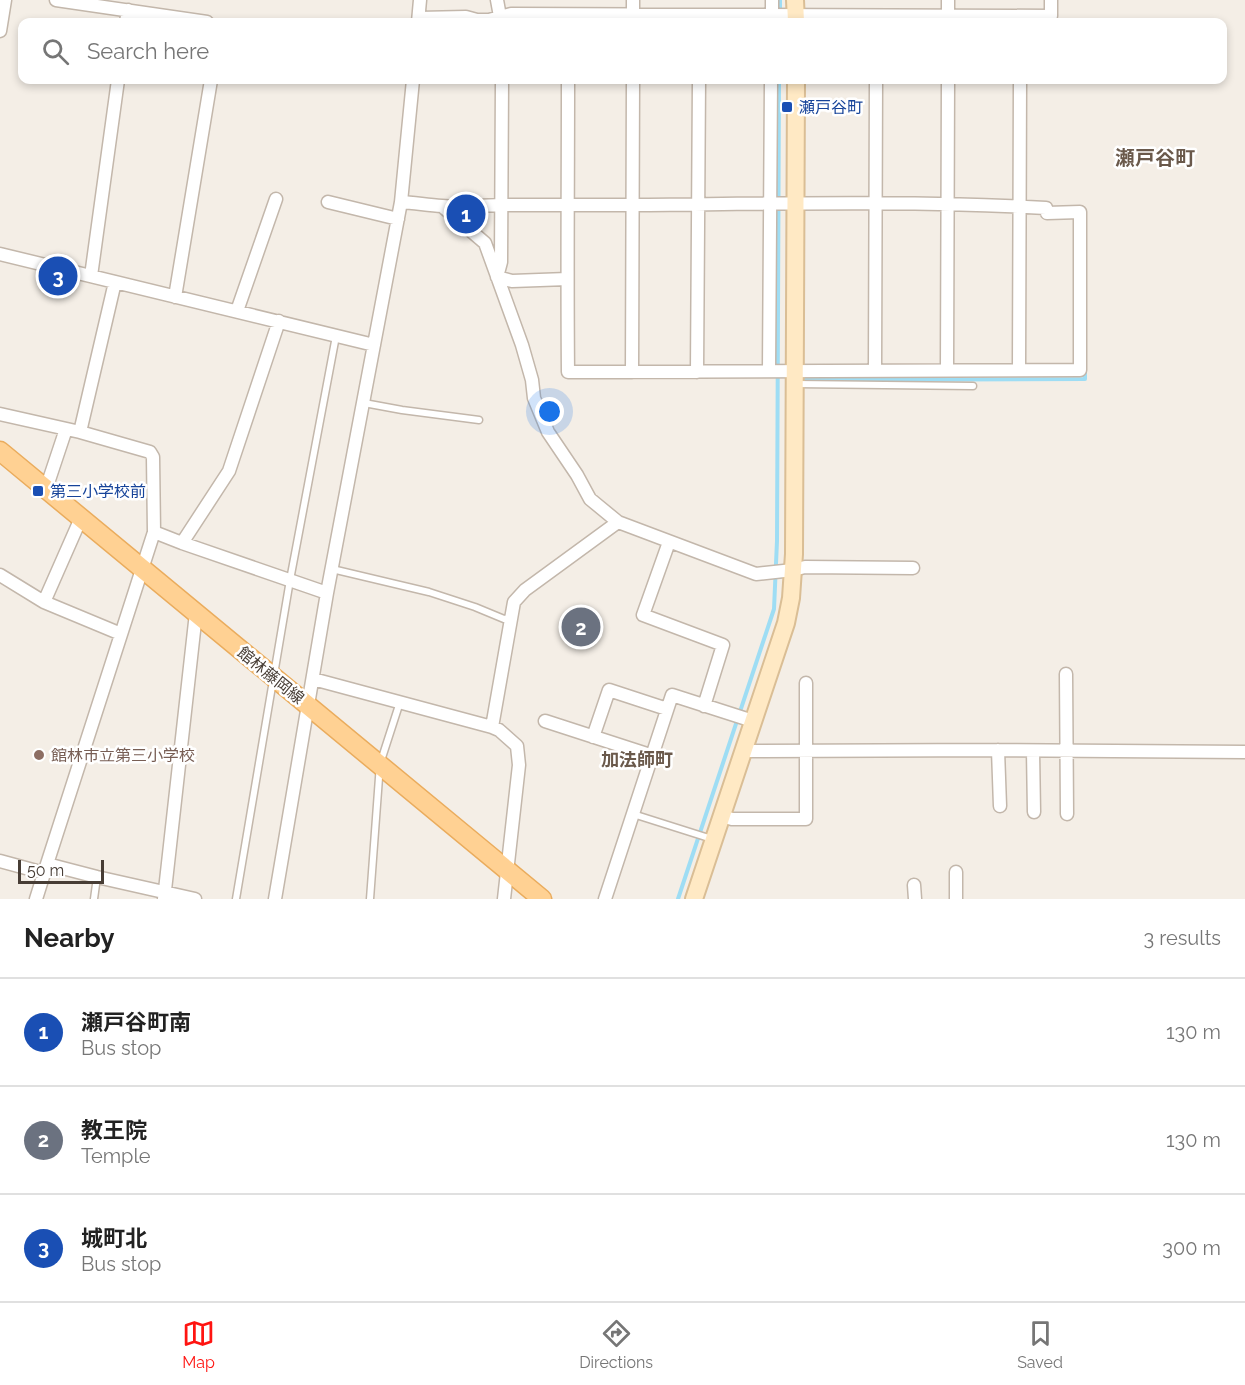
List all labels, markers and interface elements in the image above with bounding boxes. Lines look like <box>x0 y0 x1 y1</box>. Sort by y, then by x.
search box <box>18 18 1227 84</box>
icon: search <box>39 35 72 68</box>
text: Search here <box>87 38 209 64</box>
place label: 瀬戸谷町 <box>799 98 863 117</box>
marker: 瀬戸谷町 <box>780 100 794 114</box>
district label: 瀬戸谷町 <box>1115 146 1195 170</box>
pin: 1 <box>446 192 486 236</box>
pin: 3 <box>38 254 78 298</box>
your location <box>535 397 564 426</box>
place label: 第三小学校前 <box>50 482 146 501</box>
marker: 第三小学校前 <box>31 484 45 498</box>
pin: 2 <box>562 604 600 650</box>
street label: 館林藤岡線 <box>234 643 308 708</box>
place label: 館林市立第三小学校 <box>51 746 195 765</box>
marker: 館林市立第三小学校 <box>32 748 46 762</box>
district label: 加法師町 <box>601 749 673 770</box>
scale bar <box>18 857 104 884</box>
text: 50 m <box>27 861 64 880</box>
text: Nearby <box>24 923 114 953</box>
text: 3 results <box>1143 926 1221 950</box>
text: 瀬戸谷町南 <box>81 1009 191 1035</box>
text: 1 <box>39 1020 48 1044</box>
text: 130 m <box>1166 1020 1221 1044</box>
text: Bus stop <box>81 1036 161 1060</box>
text: 教王院 <box>81 1117 147 1143</box>
text: 2 <box>38 1128 49 1152</box>
text: 130 m <box>1166 1128 1221 1152</box>
text: Temple <box>81 1144 151 1168</box>
text: 城町北 <box>81 1225 147 1251</box>
text: 3 <box>38 1236 49 1260</box>
text: 300 m <box>1162 1236 1221 1260</box>
text: Bus stop <box>81 1252 161 1276</box>
tab: Map <box>182 1317 215 1372</box>
tab: Directions <box>579 1317 653 1372</box>
tab: Saved <box>1017 1317 1063 1372</box>

